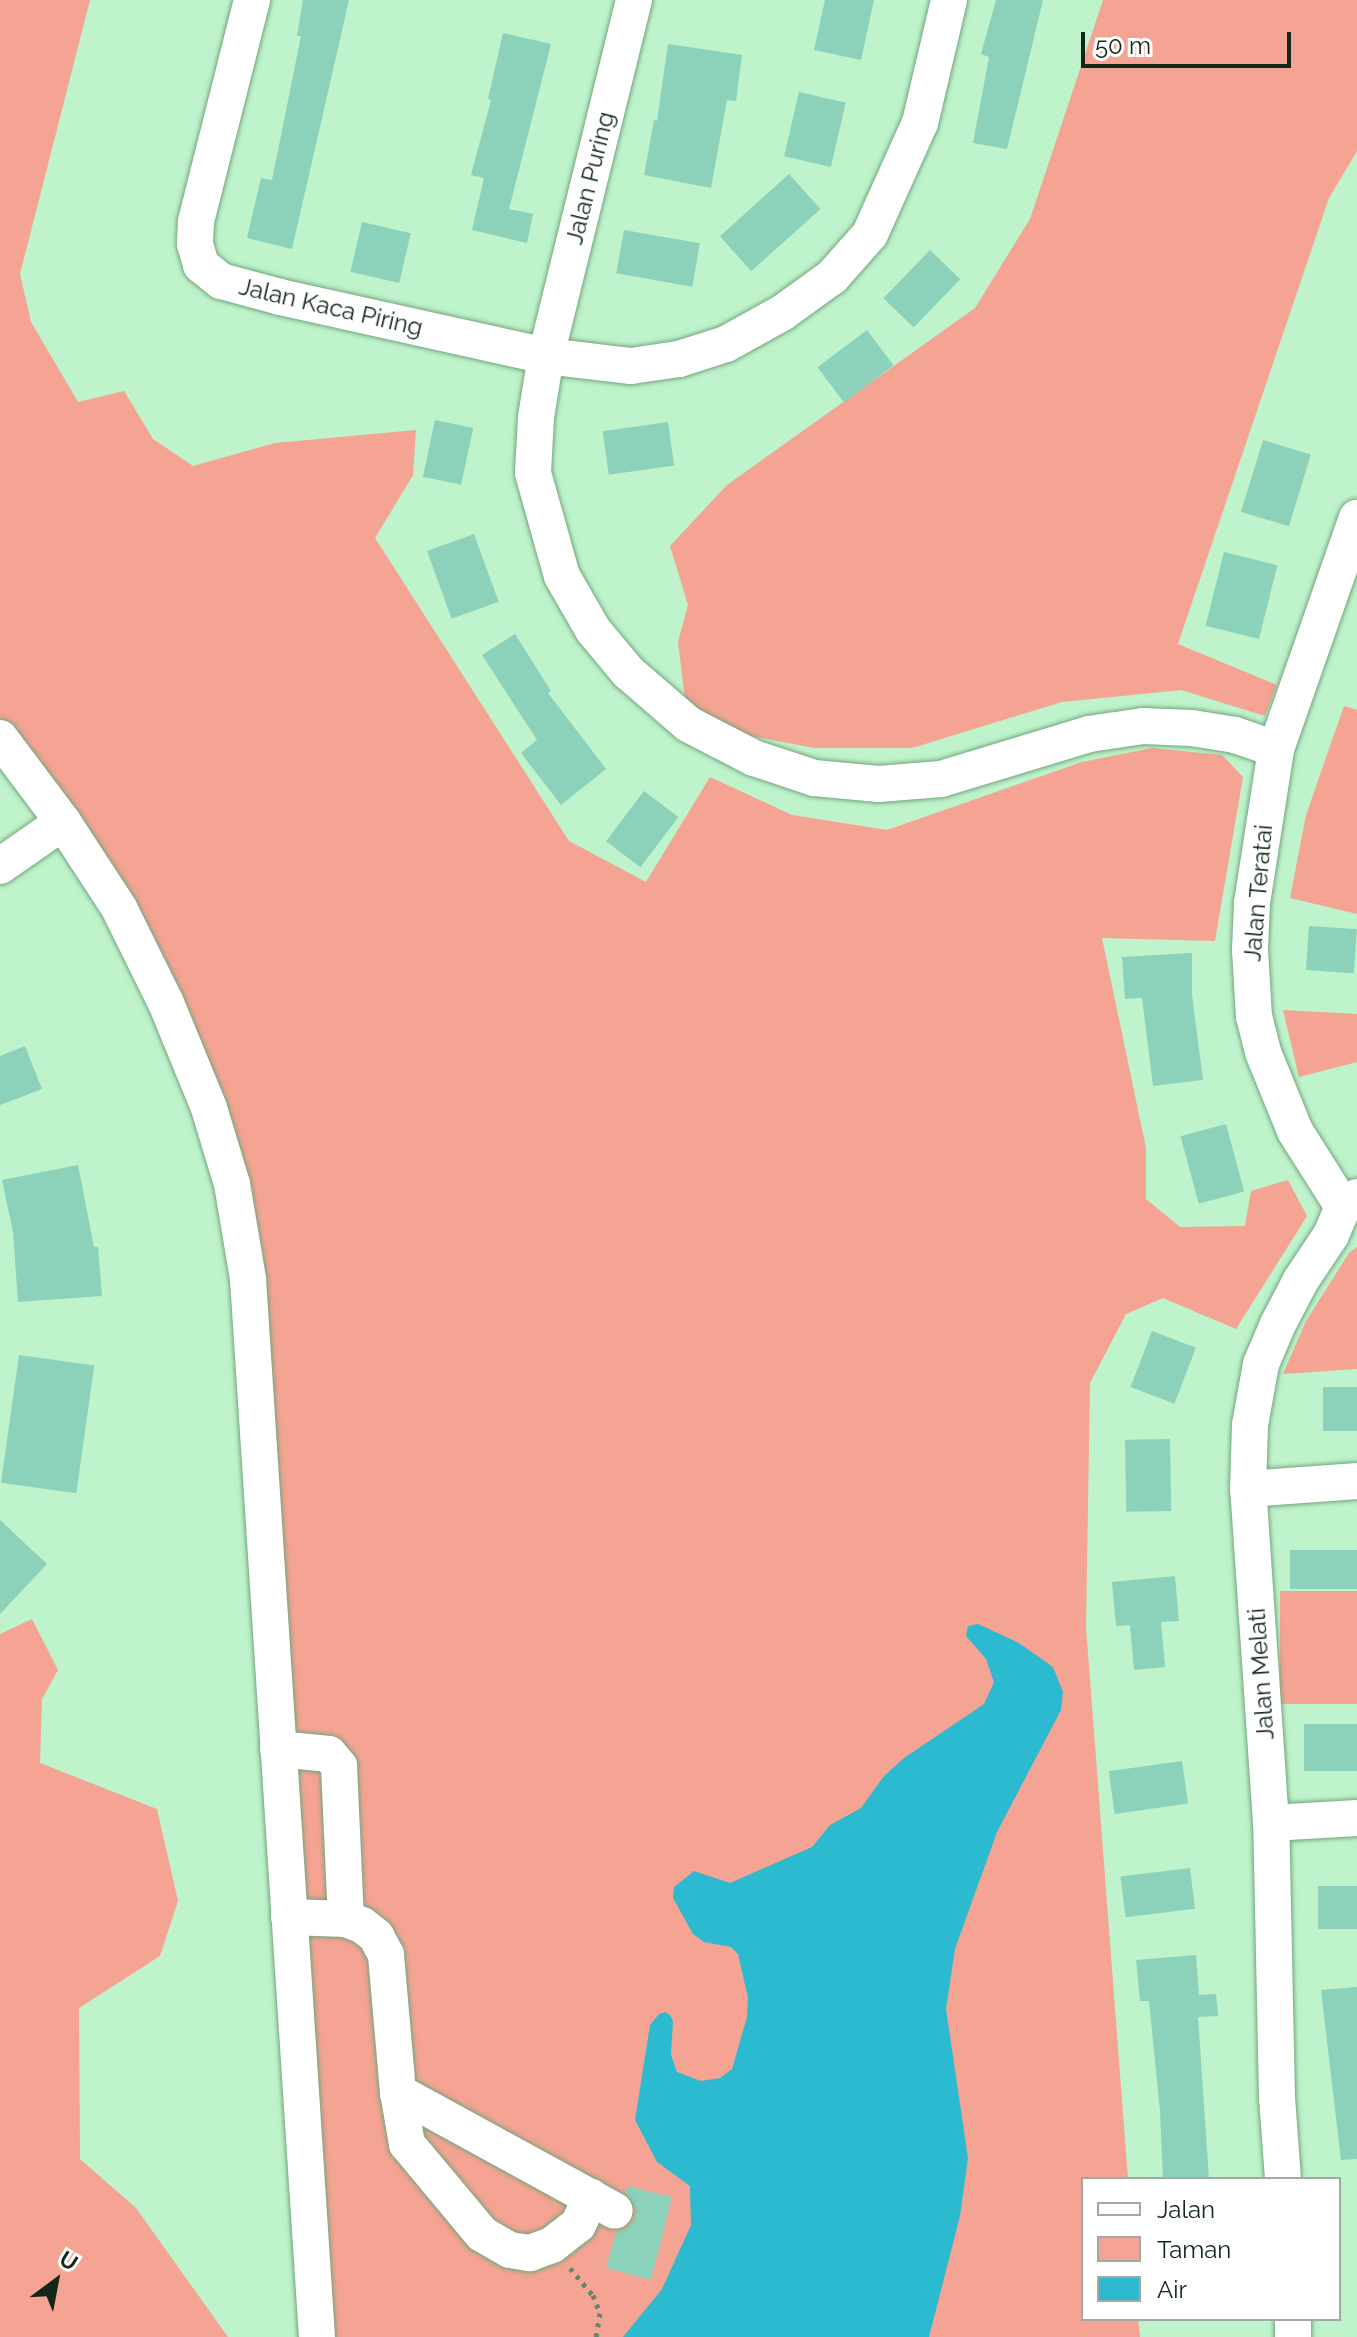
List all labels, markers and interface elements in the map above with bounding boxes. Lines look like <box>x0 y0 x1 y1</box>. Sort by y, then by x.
scale bar <box>1085 16 1295 66</box>
text: 50 m <box>1095 31 1151 60</box>
street label: Jalan Puring <box>560 109 620 247</box>
street label: Jalan Kaca Piring <box>236 272 426 342</box>
street label: Jalan Teratai <box>1238 823 1278 963</box>
street label: Jalan Melati <box>1242 1607 1280 1741</box>
legend <box>1081 2177 1341 2321</box>
text: Jalan <box>1157 2195 1215 2224</box>
text: Taman <box>1157 2235 1231 2264</box>
north arrow <box>16 2241 96 2321</box>
text: U <box>55 2245 83 2276</box>
text: Air <box>1157 2275 1187 2304</box>

